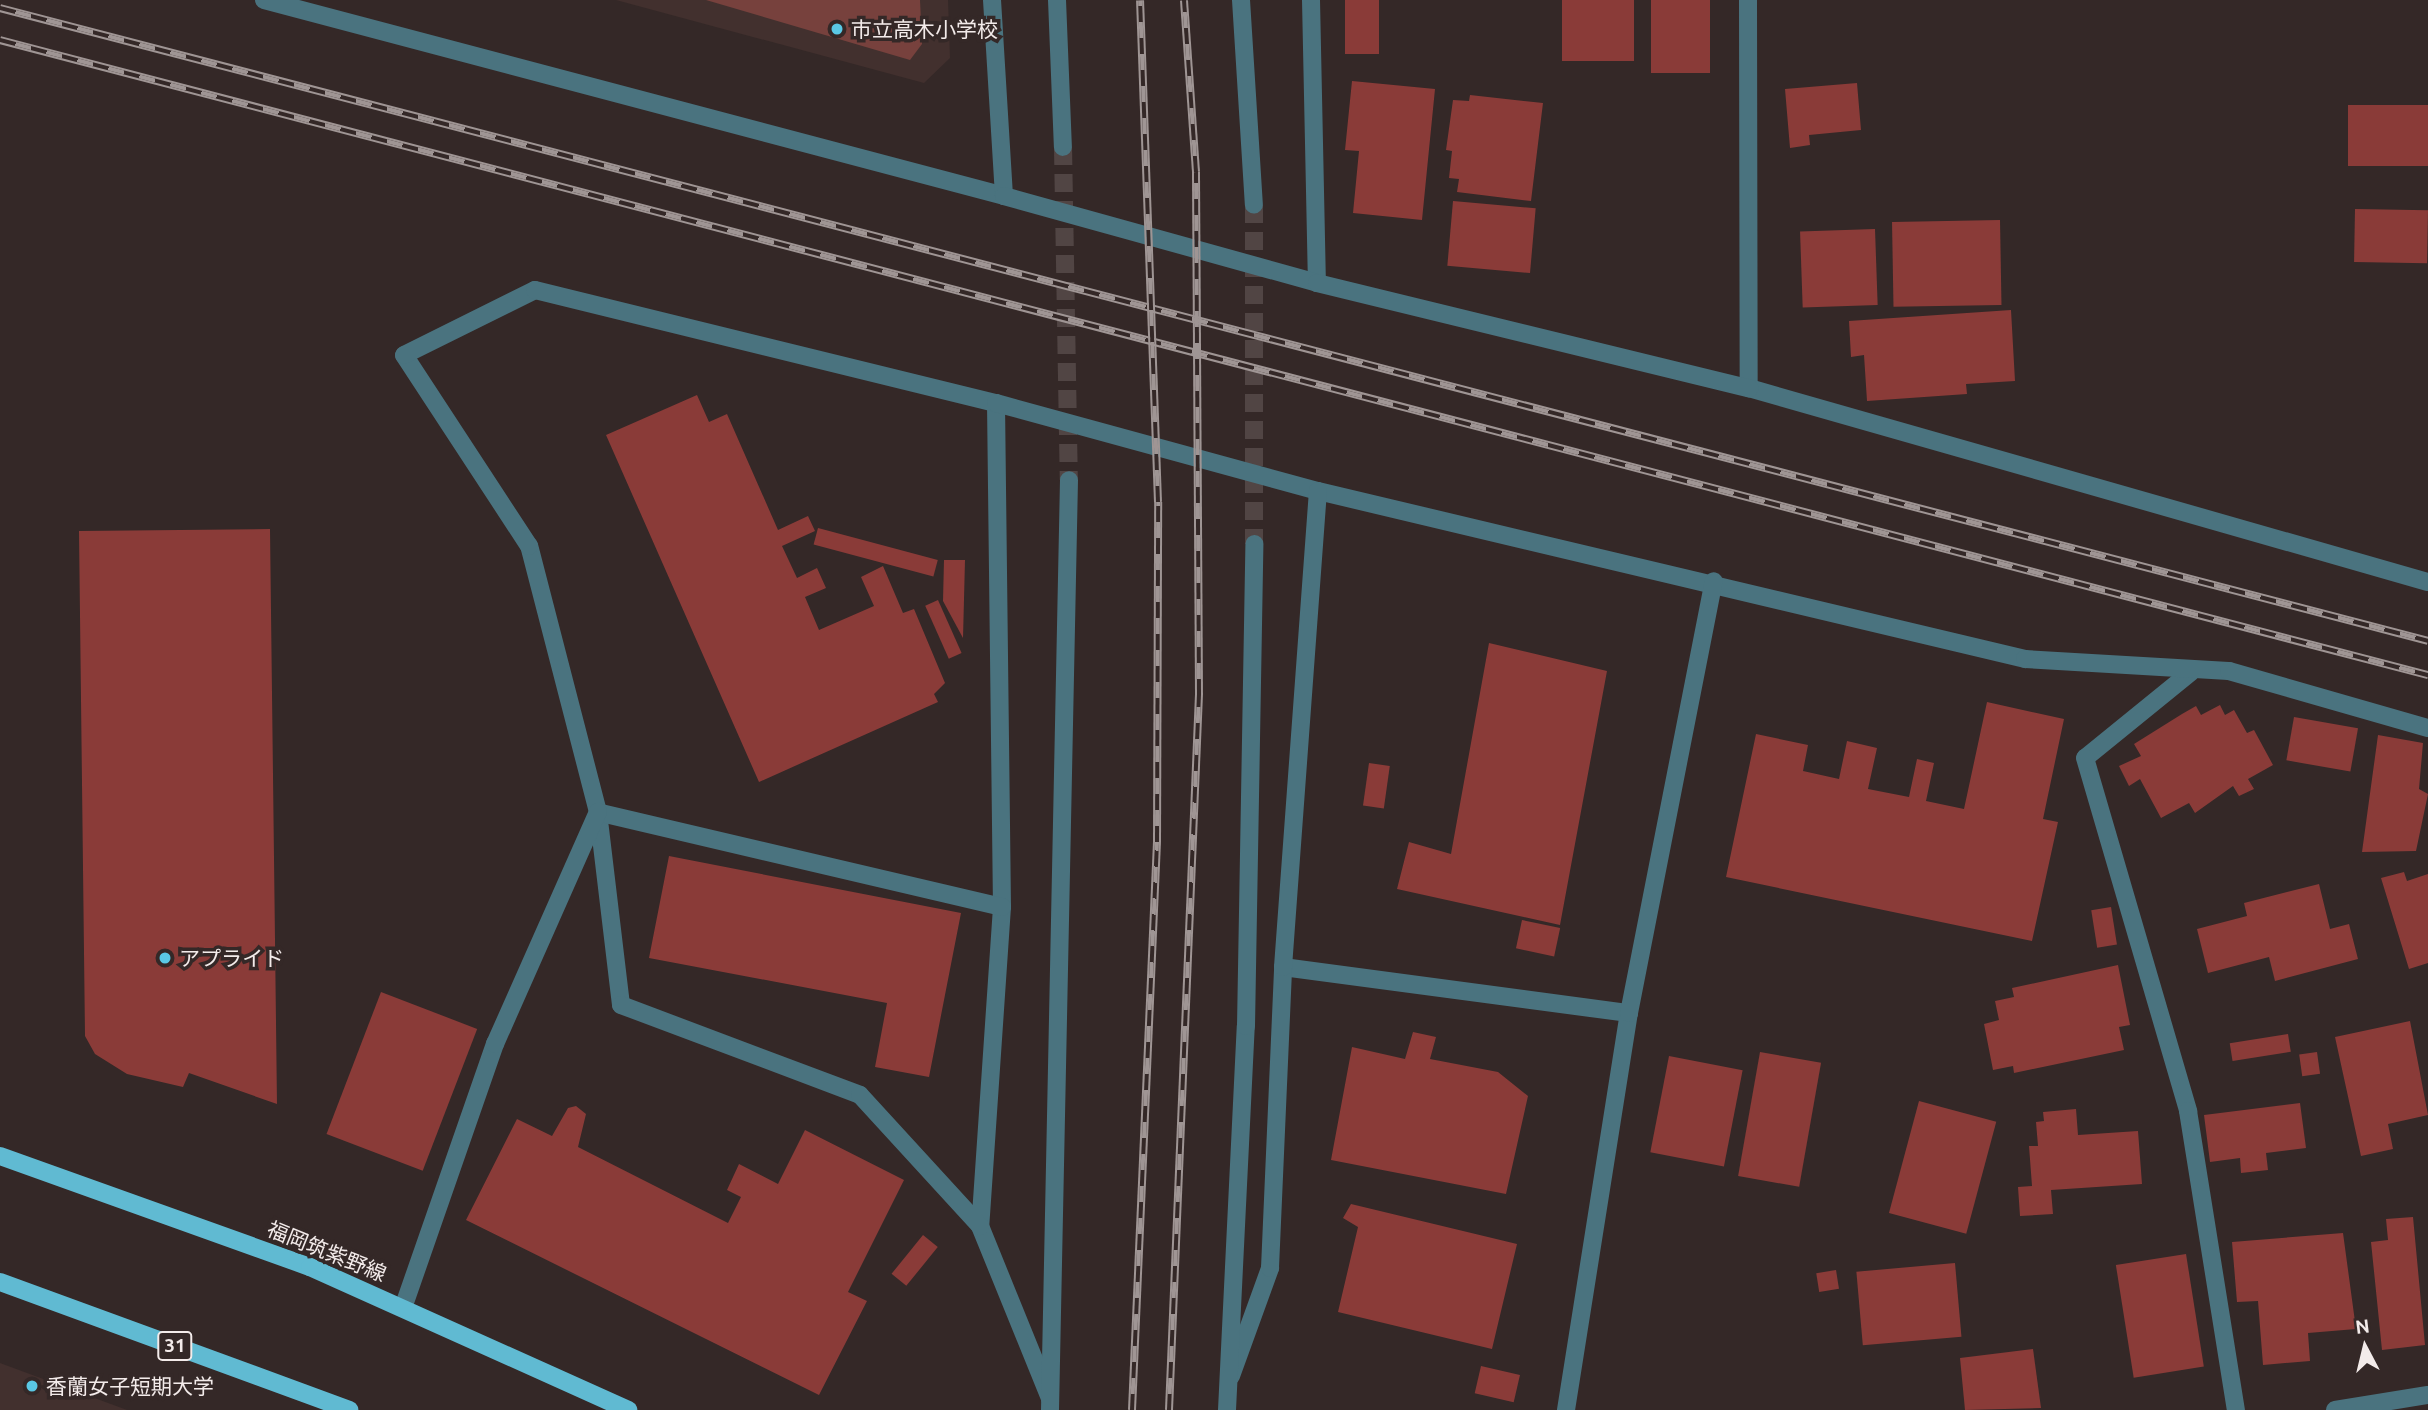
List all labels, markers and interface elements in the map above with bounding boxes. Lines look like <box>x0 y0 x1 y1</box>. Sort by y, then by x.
place label: 市立高木小学校 <box>851 16 998 42</box>
marker: 市立高木小学校 <box>829 21 845 37</box>
place label: アプライド <box>179 945 284 971</box>
marker: アプライド <box>157 950 173 966</box>
street label: 福岡筑紫野線 <box>264 1216 390 1286</box>
north arrow <box>2330 1312 2400 1382</box>
text: N <box>2354 1314 2371 1338</box>
road number: 31 <box>156 1330 194 1362</box>
place label: 香蘭女子短期大学 <box>46 1373 214 1399</box>
marker: 香蘭女子短期大学 <box>24 1378 40 1394</box>

